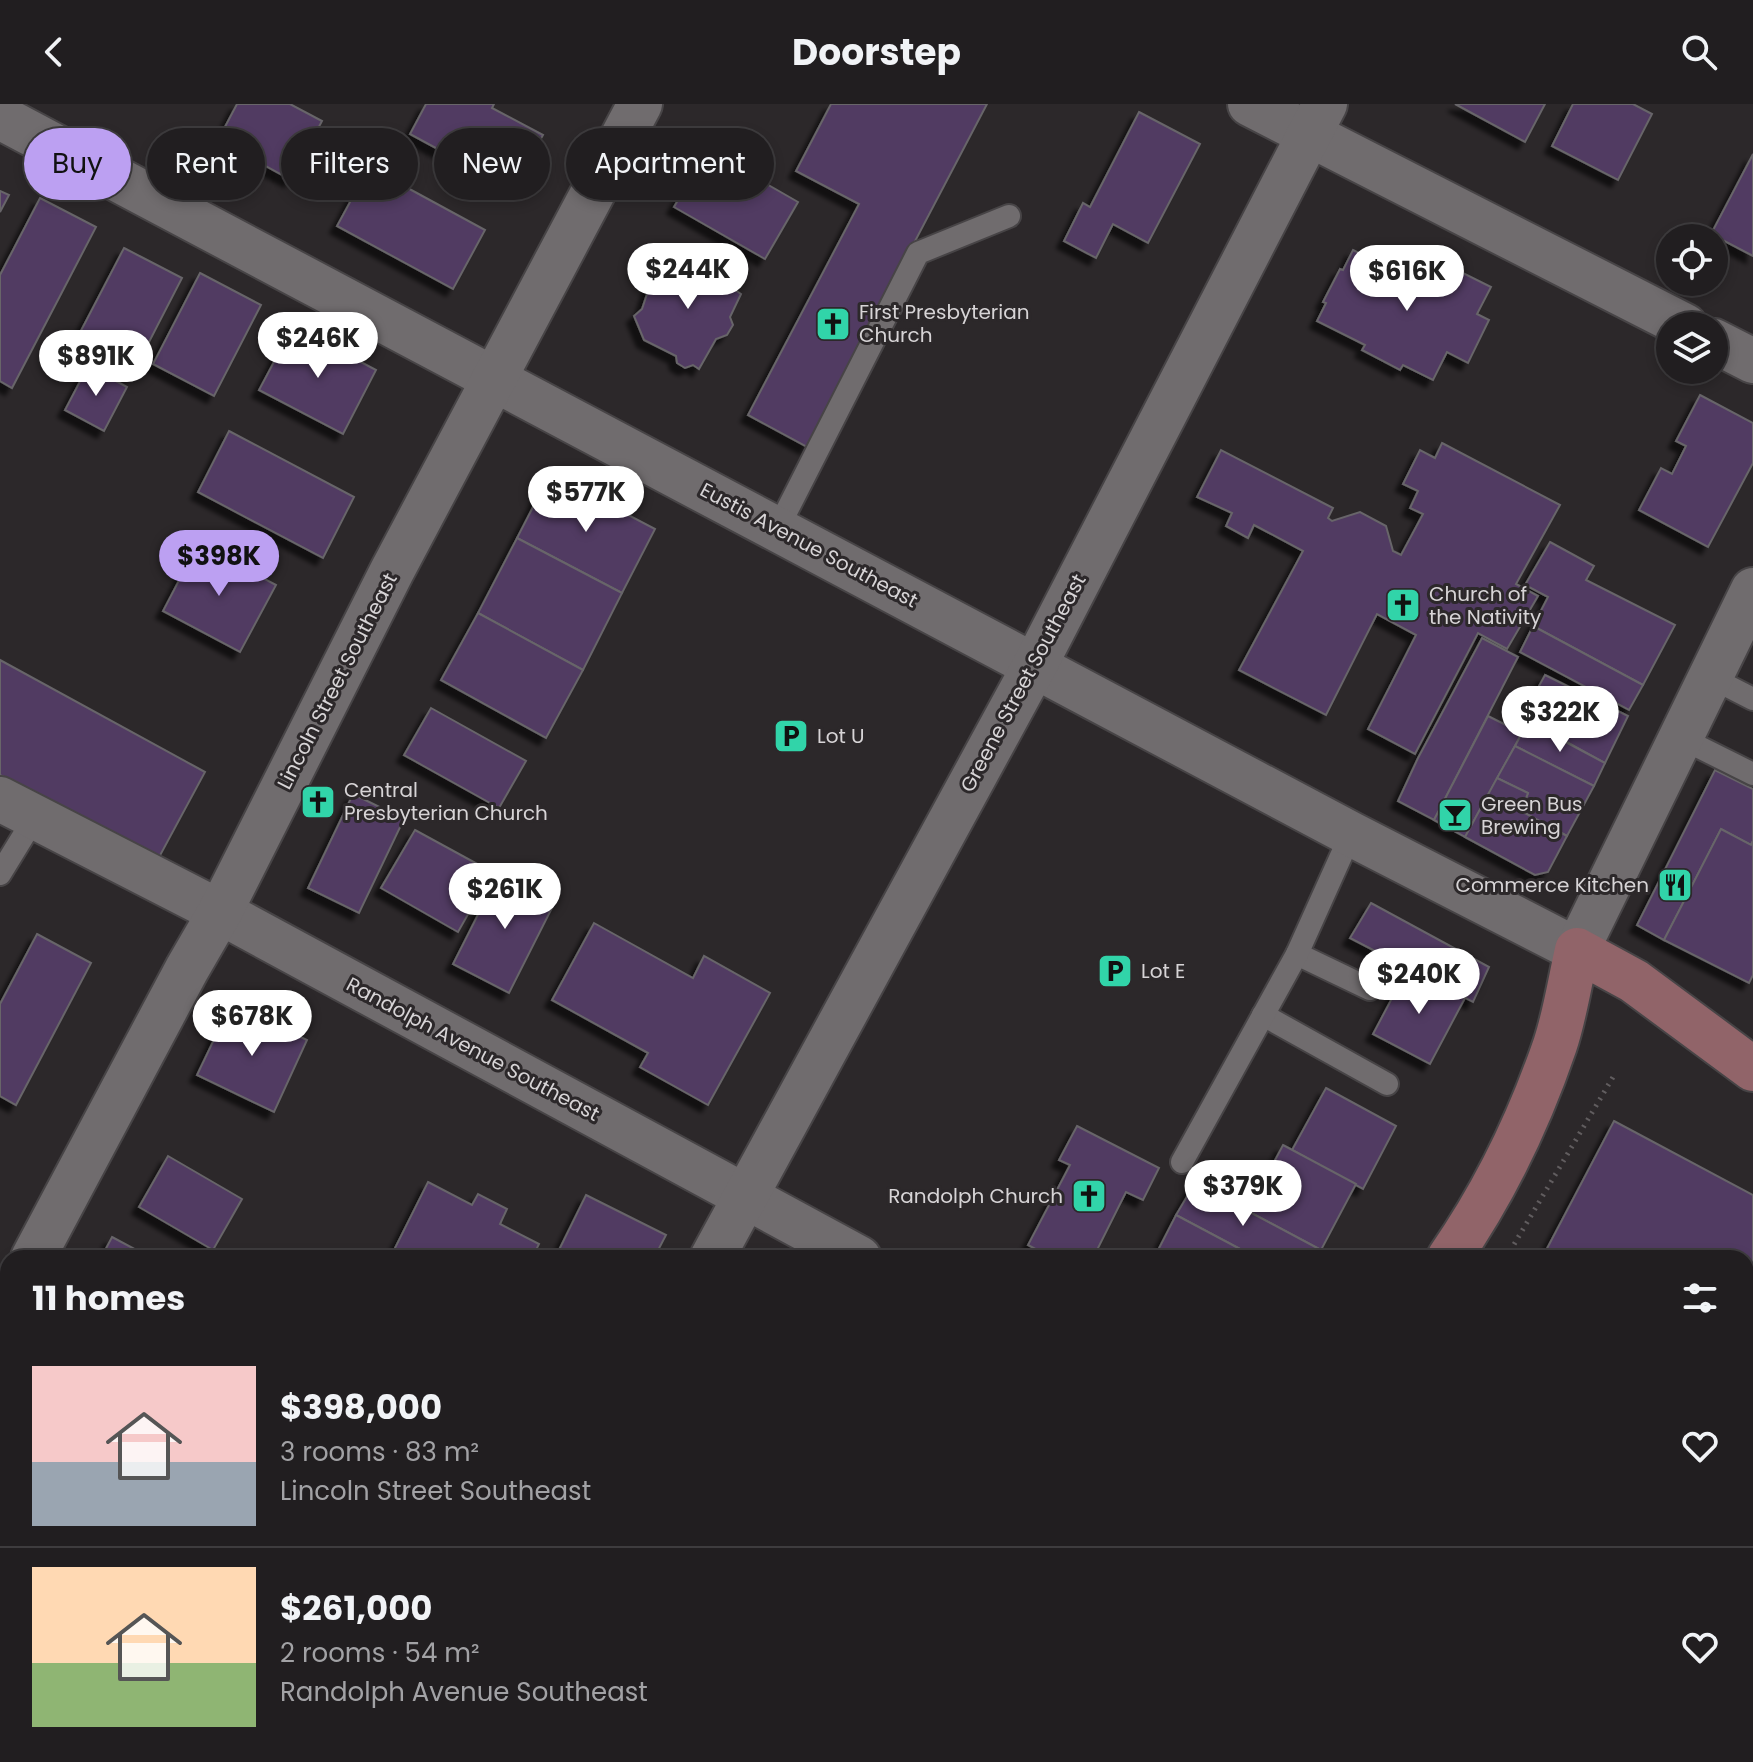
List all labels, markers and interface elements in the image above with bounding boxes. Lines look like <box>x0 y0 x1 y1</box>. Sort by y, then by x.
text: Doorstep <box>792 27 961 78</box>
icon: back <box>32 30 76 74</box>
icon: search <box>1677 30 1721 74</box>
chip: Buy <box>24 128 131 200</box>
chip: Rent <box>147 128 265 200</box>
chip: Filters <box>281 128 418 200</box>
chip: New <box>434 128 550 200</box>
chip: Apartment <box>566 128 774 200</box>
map controls <box>1656 224 1728 384</box>
button: locate <box>1656 224 1728 296</box>
pin: $244K <box>632 243 744 311</box>
pin: $616K <box>1351 245 1463 313</box>
text: $244K <box>645 251 731 287</box>
text: $616K <box>1368 253 1446 289</box>
place label: First Presbyterian Church <box>859 298 1030 349</box>
church icon: First Presbyterian Church <box>814 305 852 343</box>
pin: $246K <box>262 312 374 380</box>
button: layers <box>1656 312 1728 384</box>
text: $246K <box>276 320 360 356</box>
pin: $891K <box>40 330 152 398</box>
text: $891K <box>57 338 135 374</box>
pin: $577K <box>530 466 642 534</box>
text: $577K <box>546 474 626 510</box>
street label: Eustis Avenue Southeast <box>695 476 923 614</box>
pin: $398K <box>163 530 275 598</box>
text: $398K <box>177 538 261 574</box>
street label: Lincoln Street Southeast <box>270 568 404 794</box>
street label: Greene Street Southeast <box>954 569 1092 797</box>
place label: Church of the Nativity <box>1429 580 1541 631</box>
church icon: Church of the Nativity <box>1384 586 1422 624</box>
pin: $322K <box>1504 686 1616 754</box>
text: $322K <box>1520 694 1600 730</box>
parking icon: Lot U <box>772 717 810 755</box>
place label: Lot U <box>817 722 865 750</box>
place label: Central Presbyterian Church <box>344 776 548 827</box>
church icon: Central Presbyterian Church <box>299 783 337 821</box>
place label: Green Bus Brewing <box>1481 790 1582 841</box>
bar icon: Green Bus Brewing <box>1436 796 1474 834</box>
pin: $261K <box>449 863 561 931</box>
restaurant icon: Commerce Kitchen <box>1656 866 1694 904</box>
text: $261K <box>467 871 543 907</box>
place label: Commerce Kitchen <box>1456 871 1649 899</box>
pin: $240K <box>1363 948 1475 1016</box>
parking icon: Lot E <box>1096 952 1134 990</box>
text: $240K <box>1377 956 1461 992</box>
place label: Lot E <box>1141 957 1185 985</box>
street label: Randolph Avenue Southeast <box>342 970 604 1128</box>
pin: $678K <box>196 990 308 1058</box>
text: $678K <box>211 998 293 1034</box>
pin: $379K <box>1187 1160 1299 1228</box>
text: $379K <box>1203 1168 1283 1204</box>
church icon: Randolph Church <box>1070 1177 1108 1215</box>
place label: Randolph Church <box>888 1182 1063 1210</box>
text: 11 homes <box>32 1274 185 1322</box>
icon: filters <box>1678 1276 1722 1320</box>
text: $398,000 <box>280 1383 442 1431</box>
icon: home <box>96 1398 192 1494</box>
icon: heart <box>1678 1424 1722 1468</box>
text: 3 rooms · 83 m² <box>280 1434 479 1470</box>
text: Lincoln Street Southeast <box>280 1473 591 1509</box>
text: $261,000 <box>280 1584 433 1632</box>
icon: home <box>96 1599 192 1695</box>
icon: heart <box>1678 1625 1722 1669</box>
text: 2 rooms · 54 m² <box>280 1635 480 1671</box>
text: Randolph Avenue Southeast <box>280 1674 648 1710</box>

